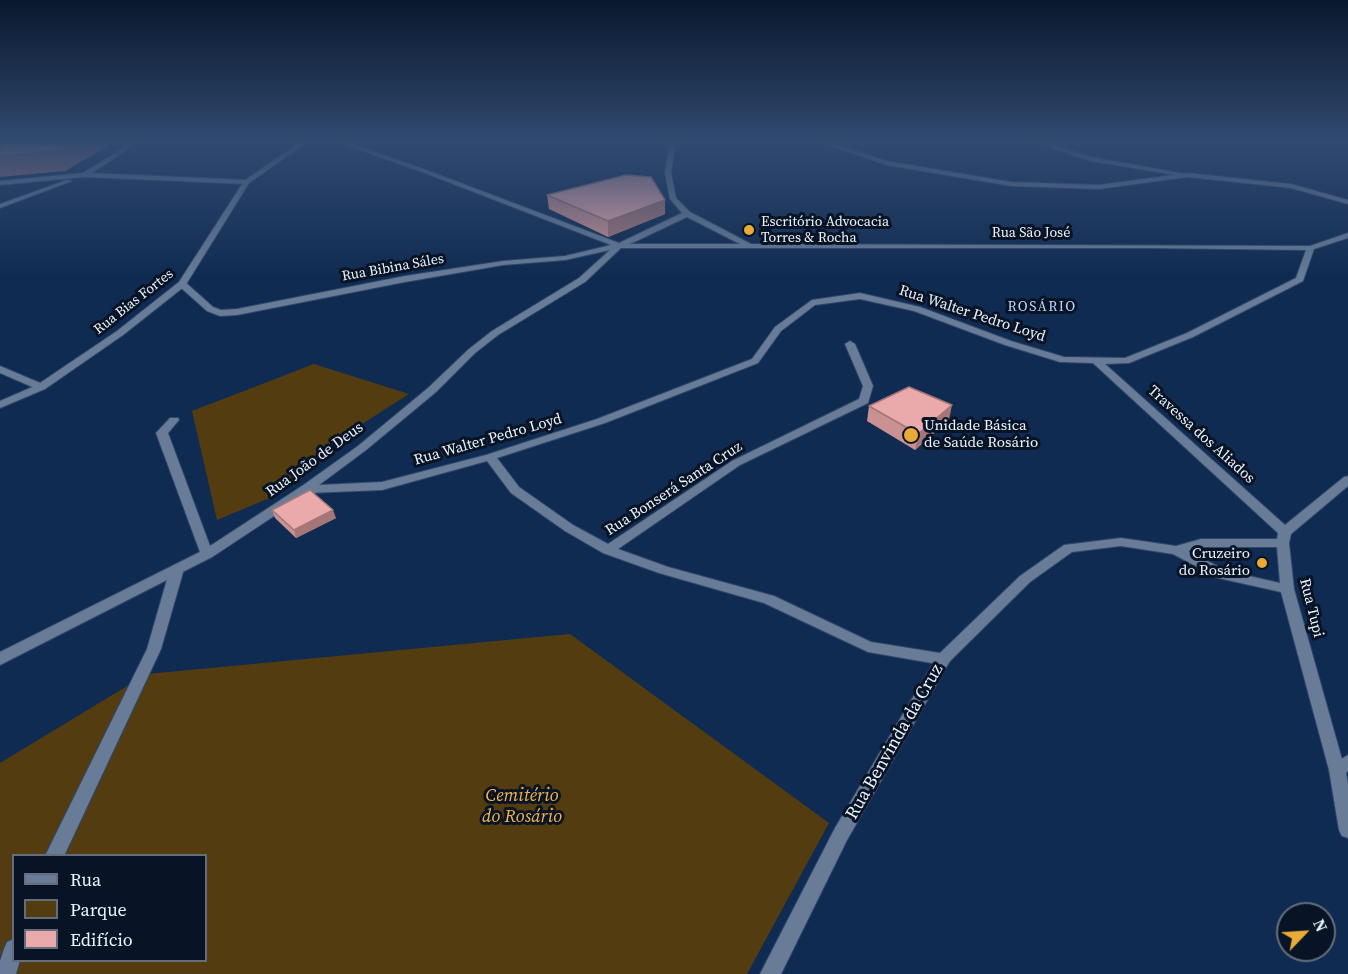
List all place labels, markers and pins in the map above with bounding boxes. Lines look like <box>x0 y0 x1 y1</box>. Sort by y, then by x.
place label: Escritório Advocacia Torres & Rocha <box>761 214 889 246</box>
marker: Escritório Advocacia Torres & Rocha <box>742 223 756 237</box>
place label: Unidade Básica de Saúde Rosário <box>924 417 1038 452</box>
marker: Unidade Básica de Saúde Rosário <box>902 426 920 444</box>
place label: Cruzeiro do Rosário <box>1179 545 1250 580</box>
marker: Cruzeiro do Rosário <box>1255 556 1269 570</box>

